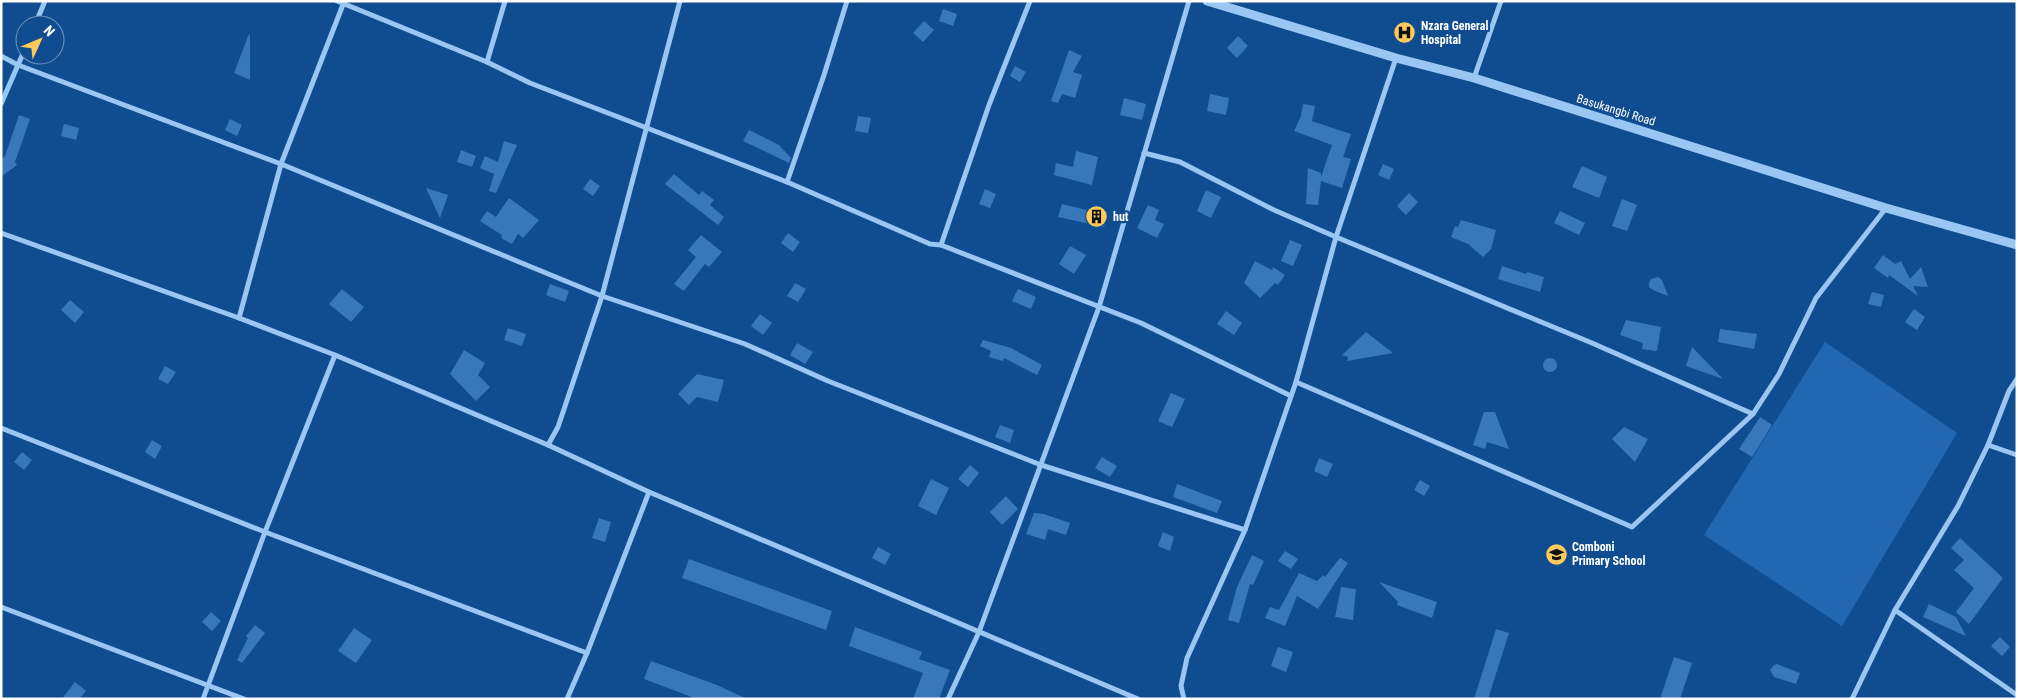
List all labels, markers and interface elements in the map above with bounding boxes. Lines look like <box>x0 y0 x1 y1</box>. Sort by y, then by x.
north arrow <box>15 15 65 65</box>
place label: Nzara General Hospital <box>1421 19 1489 47</box>
hospital icon: Nzara General Hospital <box>1393 21 1417 45</box>
text: N <box>41 22 58 40</box>
street label: Basukangbi Road <box>1575 91 1657 129</box>
building icon: hut <box>1085 205 1109 229</box>
place label: hut <box>1113 210 1129 224</box>
place label: Comboni Primary School <box>1572 540 1645 568</box>
school or university icon: Comboni Primary School <box>1544 542 1568 566</box>

